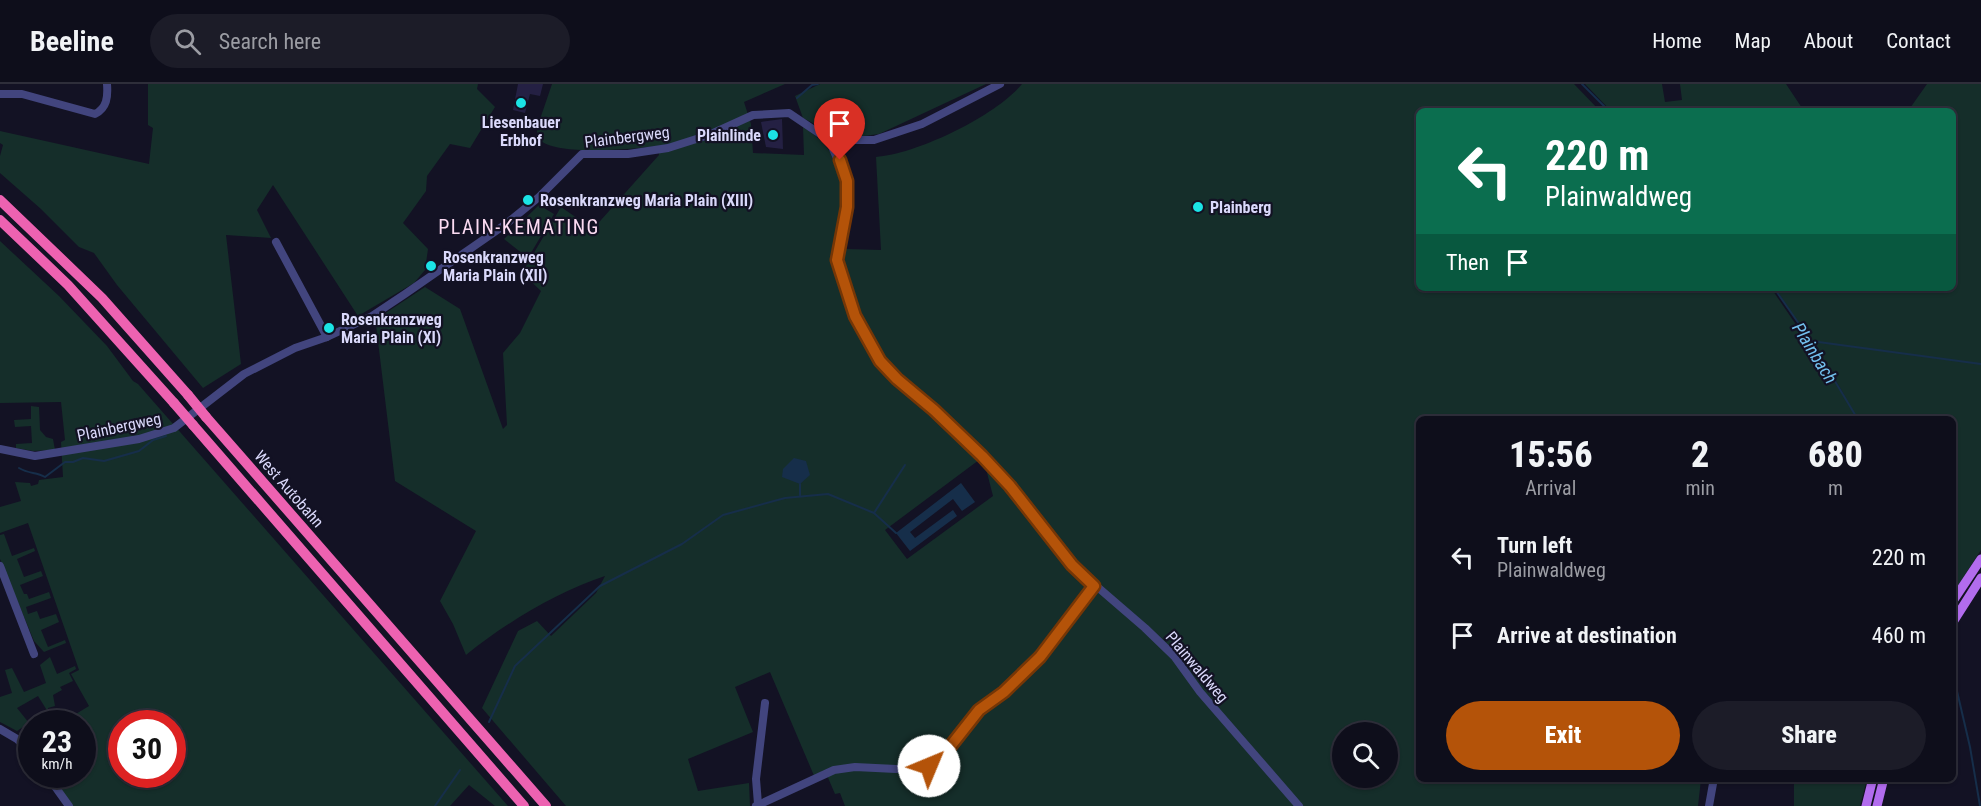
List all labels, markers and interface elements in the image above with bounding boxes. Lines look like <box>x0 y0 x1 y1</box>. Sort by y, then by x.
search box <box>150 14 570 68</box>
text: Beeline <box>30 25 114 58</box>
icon: search <box>171 25 204 58</box>
text: Search here <box>219 29 321 54</box>
text: Home <box>1652 29 1702 53</box>
text: Map <box>1735 29 1771 53</box>
text: About <box>1804 29 1853 53</box>
text: Contact <box>1886 29 1951 53</box>
marker: Liesenbauer Erbhof <box>514 96 528 110</box>
pin <box>814 98 865 160</box>
icon: arrive <box>823 107 856 140</box>
place label: Liesenbauer Erbhof <box>482 113 560 150</box>
street label: Plainbergweg <box>583 122 671 152</box>
place label: Plainlinde <box>697 126 761 145</box>
marker: Plainlinde <box>766 128 780 142</box>
text: 220 m <box>1545 131 1650 180</box>
icon: left <box>1446 132 1524 210</box>
text: Plainwaldweg <box>1545 181 1692 213</box>
place label: Rosenkranzweg Maria Plain (XIII) <box>540 191 753 210</box>
marker: Rosenkranzweg Maria Plain (XIII) <box>521 193 535 207</box>
place label: Plainberg <box>1210 198 1271 217</box>
marker: Plainberg <box>1191 200 1205 214</box>
district label: PLAIN-KEMATING <box>438 215 600 239</box>
icon: arrive <box>1501 246 1534 279</box>
place label: Rosenkranzweg Maria Plain (XII) <box>443 248 547 285</box>
text: Then <box>1446 250 1489 275</box>
marker: Rosenkranzweg Maria Plain (XII) <box>424 259 438 273</box>
place label: Rosenkranzweg Maria Plain (XI) <box>341 310 442 347</box>
water label: Plainbach <box>1788 319 1842 387</box>
marker: Rosenkranzweg Maria Plain (XI) <box>322 321 336 335</box>
street label: Plainbergweg <box>75 409 163 445</box>
text: 15:56 <box>1509 434 1592 476</box>
text: 2 <box>1691 434 1709 476</box>
text: 680 <box>1808 434 1863 476</box>
street label: West Autobahn <box>250 447 328 531</box>
text: Arrival <box>1525 476 1576 500</box>
text: min <box>1686 476 1715 500</box>
text: m <box>1828 476 1843 500</box>
text: Turn left <box>1497 533 1572 558</box>
icon: left <box>1446 541 1479 574</box>
text: 220 m <box>1872 545 1926 570</box>
text: Plainwaldweg <box>1497 558 1606 582</box>
icon: arrive <box>1446 619 1479 652</box>
text: Arrive at destination <box>1497 623 1677 648</box>
text: 460 m <box>1872 623 1926 648</box>
street label: Plainwaldweg <box>1162 628 1232 706</box>
button: Exit <box>1446 701 1680 770</box>
button: Share <box>1692 701 1926 770</box>
speed limit sign: 30 <box>108 710 186 788</box>
map controls <box>1332 722 1398 788</box>
button: search <box>1332 722 1398 788</box>
text: 23 <box>42 724 72 759</box>
position arrow <box>897 734 961 798</box>
text: km/h <box>42 755 72 773</box>

